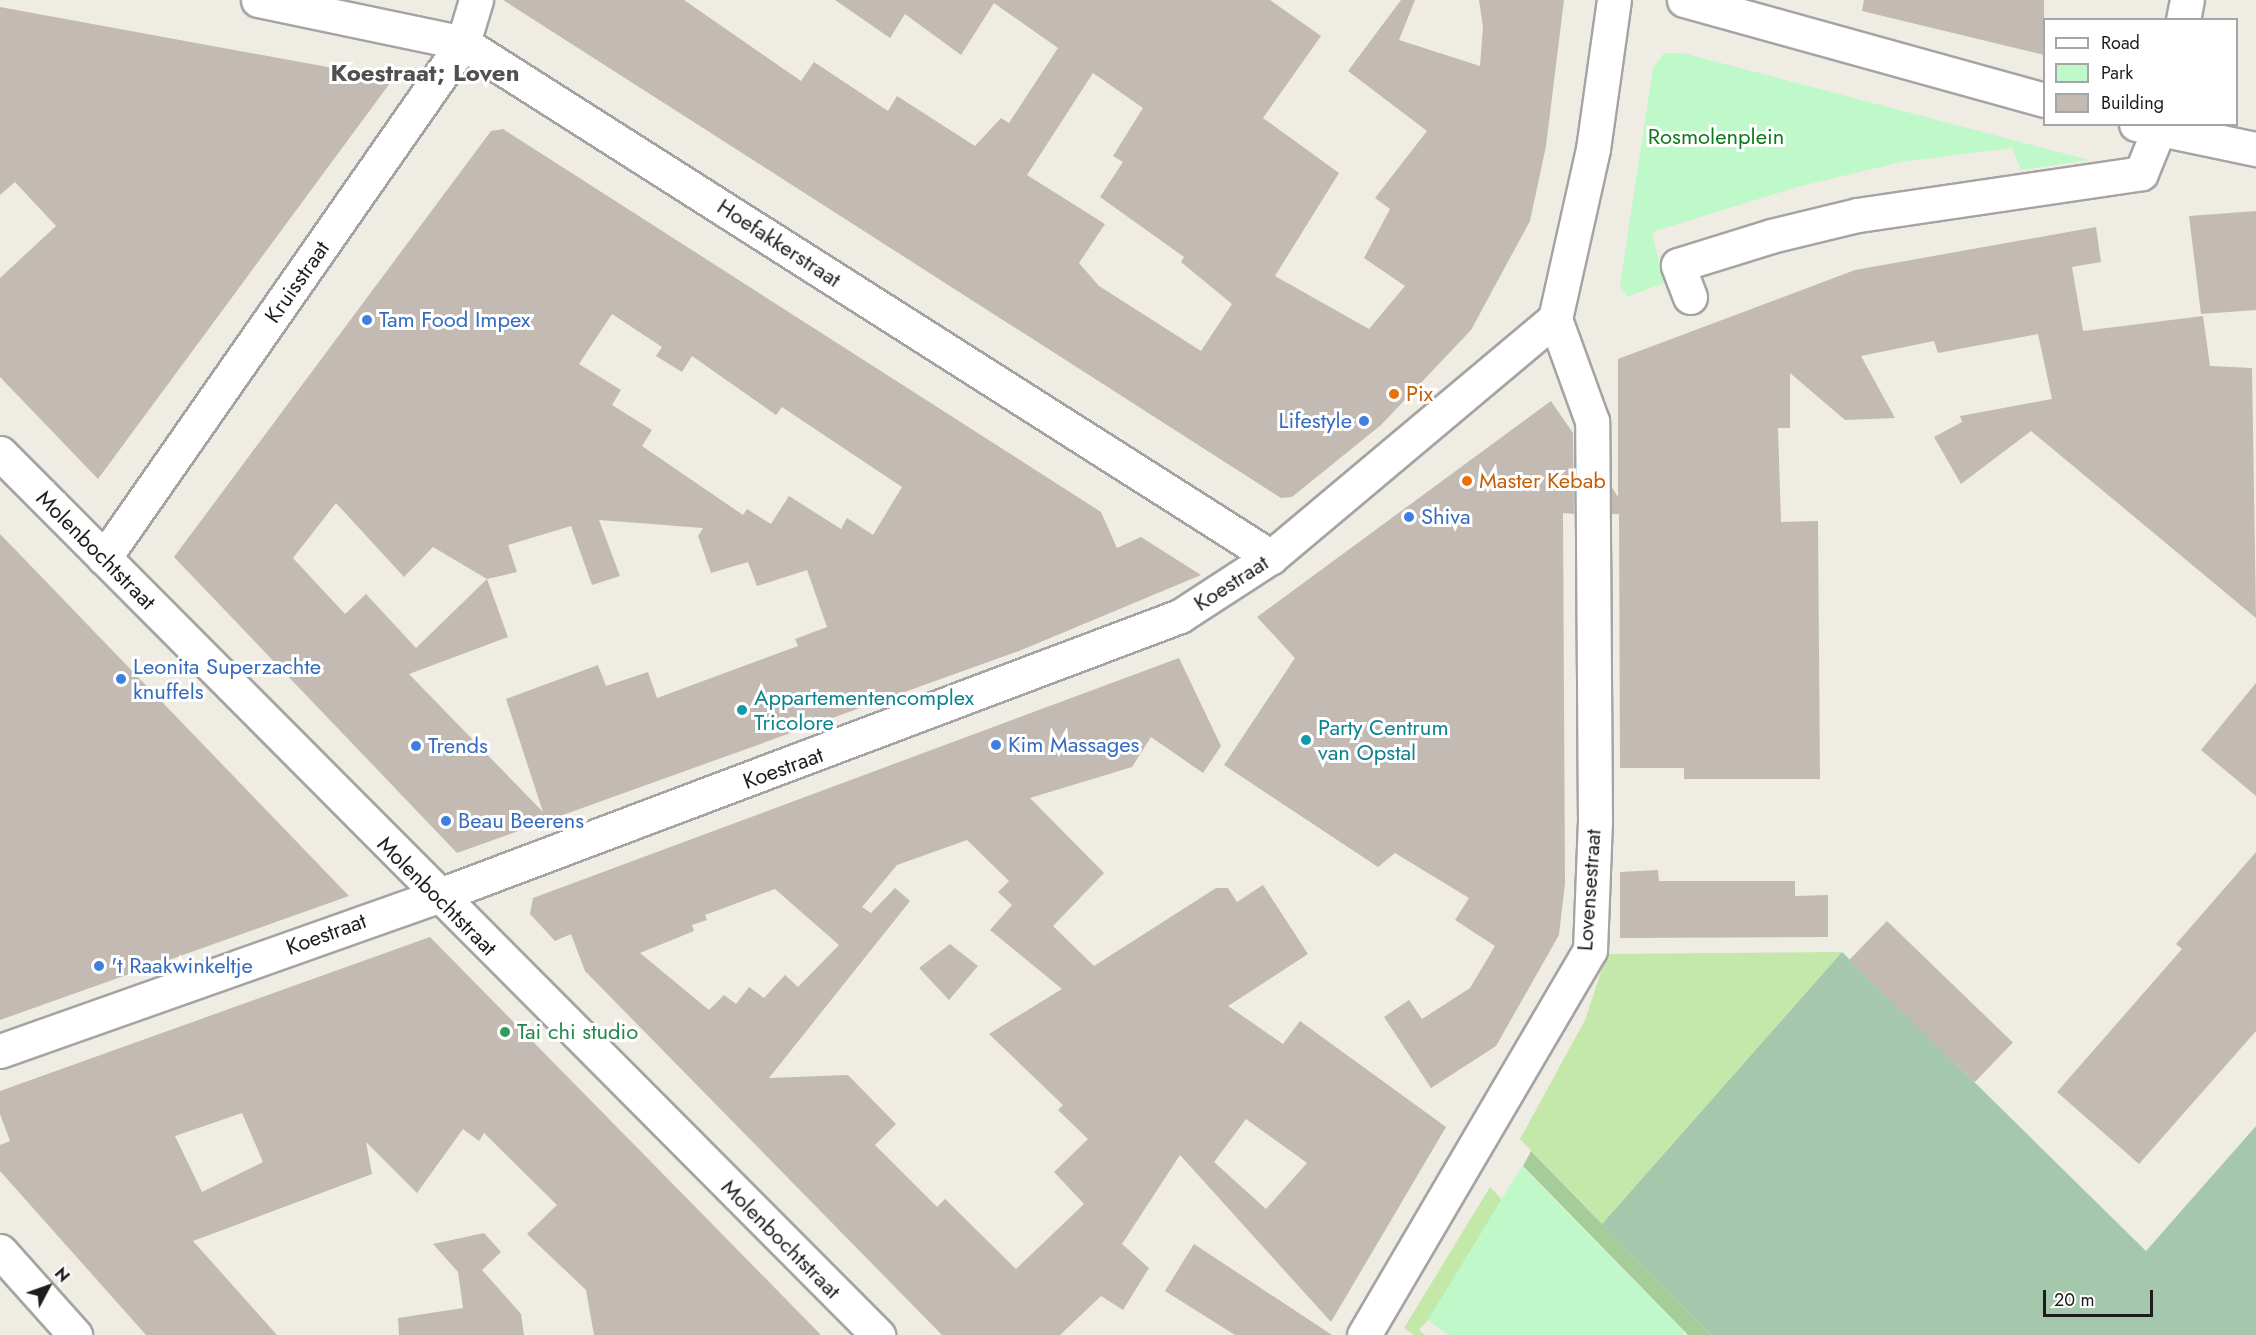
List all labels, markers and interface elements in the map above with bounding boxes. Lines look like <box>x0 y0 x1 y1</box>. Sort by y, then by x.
legend <box>2043 18 2238 126</box>
text: Road <box>2101 30 2140 56</box>
district label: Koestraat; Loven <box>331 59 519 87</box>
text: Park <box>2101 60 2133 86</box>
text: Building <box>2101 90 2164 116</box>
park label: Rosmolenplein <box>1648 124 1784 150</box>
street label: Hoefakkerstraat <box>712 193 846 293</box>
street label: Kruisstraat <box>259 236 335 328</box>
place label: Tam Food Impex <box>379 307 530 333</box>
marker: Tam Food Impex <box>360 313 374 327</box>
place label: Pix <box>1406 381 1433 407</box>
marker: Pix <box>1387 387 1401 401</box>
place label: Lifestyle <box>1279 408 1352 434</box>
marker: Lifestyle <box>1357 414 1371 428</box>
place label: Master Kebab <box>1479 468 1606 494</box>
marker: Master Kebab <box>1460 474 1474 488</box>
street label: Molenbochtstraat <box>31 485 161 615</box>
place label: Shiva <box>1421 504 1471 530</box>
marker: Shiva <box>1402 510 1416 524</box>
street label: Koestraat <box>1189 549 1273 617</box>
place label: Leonita Superzachte knuffels <box>133 653 321 704</box>
marker: Leonita Superzachte knuffels <box>114 672 128 686</box>
place label: Appartementencomplex Tricolore <box>754 684 974 736</box>
marker: Appartementencomplex Tricolore <box>735 703 749 717</box>
place label: Party Centrum van Opstal <box>1318 714 1449 766</box>
place label: Kim Massages <box>1008 732 1139 758</box>
place label: Trends <box>428 733 488 759</box>
marker: Party Centrum van Opstal <box>1299 733 1313 747</box>
marker: Kim Massages <box>989 738 1003 752</box>
marker: Trends <box>409 739 423 753</box>
street label: Koestraat <box>739 741 827 795</box>
place label: Beau Beerens <box>458 808 584 834</box>
marker: Beau Beerens <box>439 814 453 828</box>
street label: Lovensestraat <box>1572 828 1606 952</box>
street label: Molenbochtstraat <box>372 831 502 961</box>
street label: Koestraat <box>282 907 370 961</box>
place label: 't Raakwinkeltje <box>111 953 253 979</box>
marker: 't Raakwinkeltje <box>92 959 106 973</box>
place label: Tai chi studio <box>517 1019 638 1045</box>
marker: Tai chi studio <box>498 1025 512 1039</box>
street label: Molenbochtstraat <box>716 1174 846 1304</box>
north arrow <box>18 1257 78 1317</box>
text: N <box>49 1263 75 1287</box>
scale bar <box>2046 1278 2156 1316</box>
text: 20 m <box>2054 1287 2094 1313</box>

